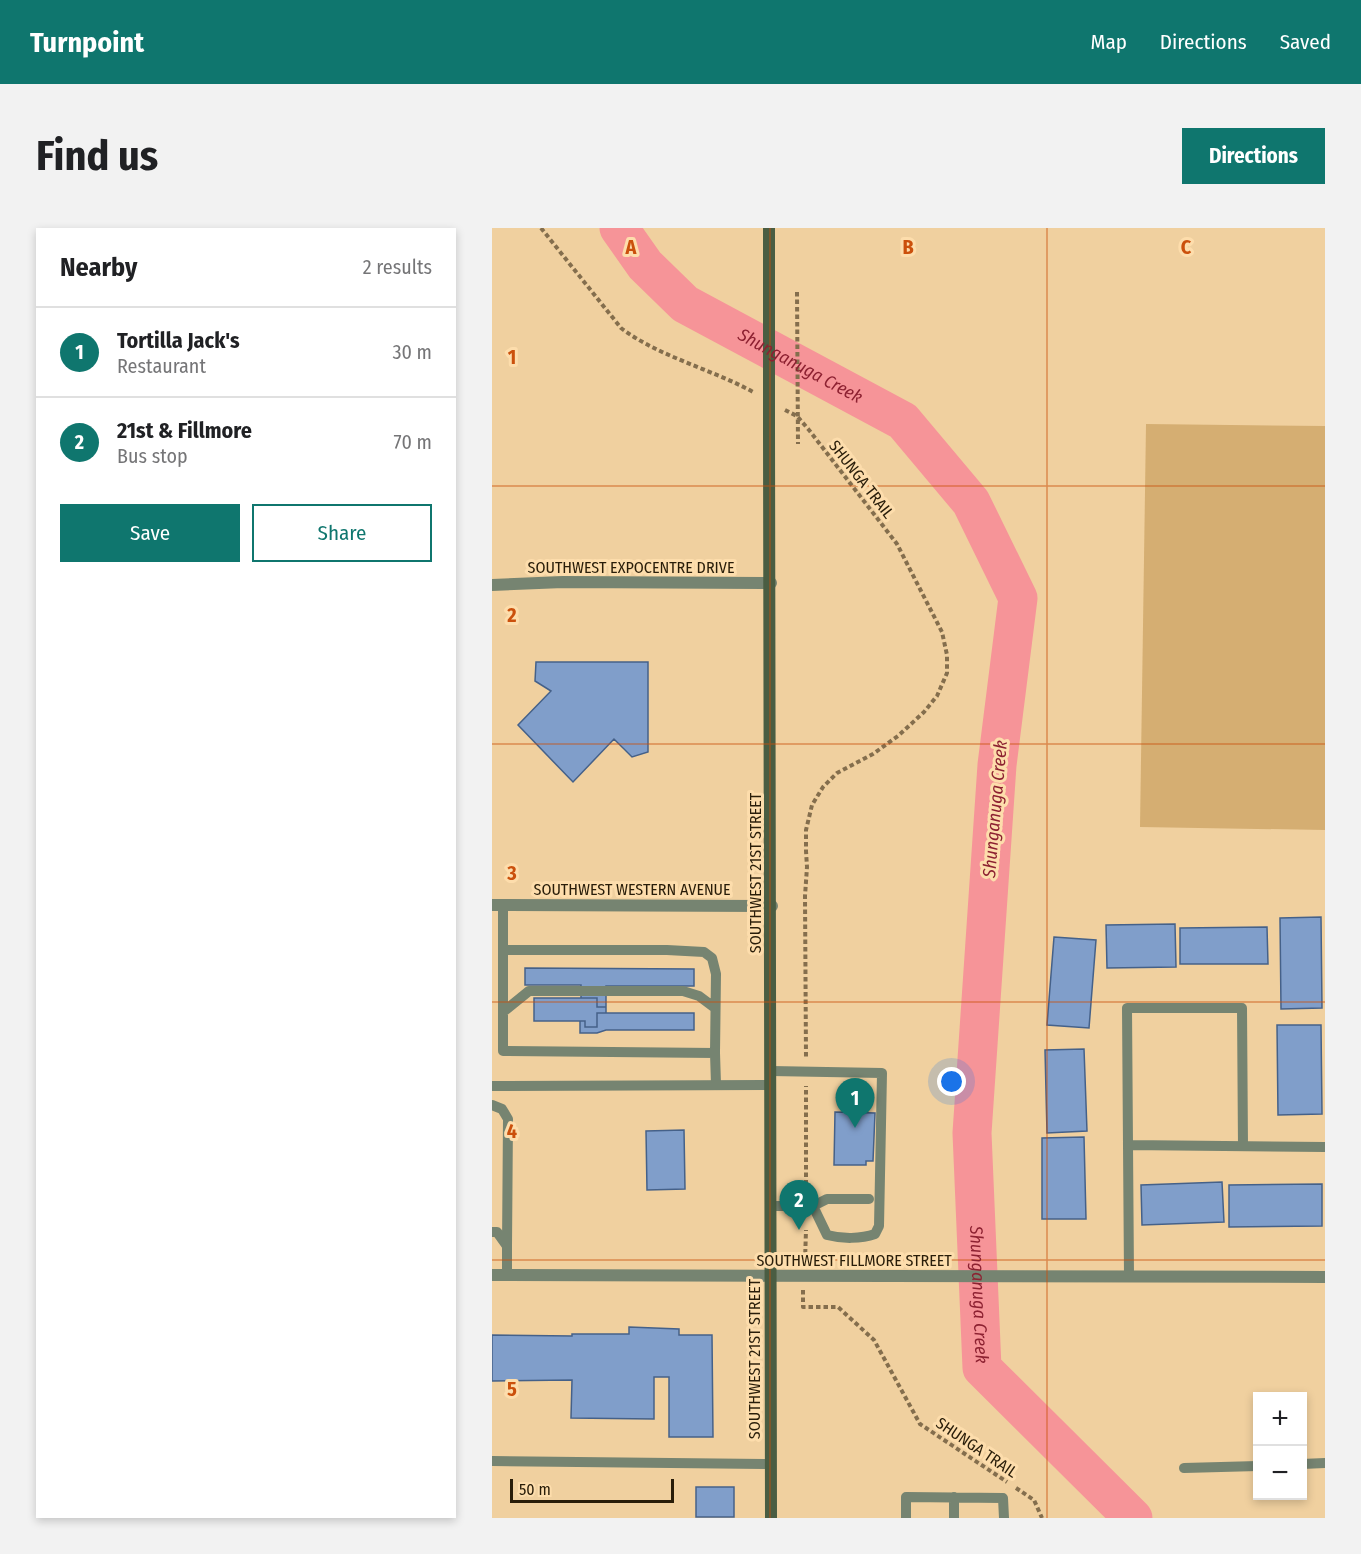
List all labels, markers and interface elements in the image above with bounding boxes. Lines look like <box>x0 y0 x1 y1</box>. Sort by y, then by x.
text: Turnpoint <box>30 26 144 59</box>
text: Map <box>1090 29 1127 55</box>
text: Directions <box>1160 29 1247 55</box>
text: Saved <box>1280 29 1331 55</box>
button: Directions <box>1182 128 1325 184</box>
text: Find us <box>36 131 158 181</box>
text: A <box>625 235 638 259</box>
text: B <box>902 235 914 259</box>
text: C <box>1181 235 1192 259</box>
text: Nearby <box>60 252 137 283</box>
text: 2 results <box>363 255 432 279</box>
water label: Shunganuga Creek <box>734 323 866 408</box>
text: Tortilla Jack's <box>117 327 240 354</box>
text: 1 <box>75 340 84 364</box>
text: 30 m <box>392 340 432 364</box>
text: 1 <box>508 345 516 369</box>
text: Restaurant <box>117 354 206 378</box>
text: 21st & Fillmore <box>117 417 252 444</box>
text: 2 <box>75 430 84 454</box>
text: 70 m <box>394 430 432 454</box>
street label: SHUNGA TRAIL <box>825 436 898 522</box>
text: Bus stop <box>117 444 188 468</box>
button: Save <box>60 504 240 562</box>
button: Share <box>252 504 432 562</box>
street label: SOUTHWEST EXPOCENTRE DRIVE <box>528 558 734 577</box>
text: 2 <box>506 603 517 627</box>
water label: Shunganuga Creek <box>978 739 1012 880</box>
street label: SOUTHWEST 21ST STREET <box>746 792 765 953</box>
text: 3 <box>506 861 517 885</box>
street label: SOUTHWEST WESTERN AVENUE <box>533 880 731 899</box>
your location <box>937 1067 966 1096</box>
pin: 1 <box>836 1078 874 1128</box>
text: 4 <box>507 1119 517 1143</box>
pin: 2 <box>780 1180 818 1230</box>
water label: Shunganuga Creek <box>965 1224 993 1364</box>
street label: SOUTHWEST FILLMORE STREET <box>756 1251 952 1270</box>
street label: SOUTHWEST 21ST STREET <box>745 1278 764 1439</box>
text: 5 <box>507 1377 517 1401</box>
map controls <box>1253 1392 1307 1500</box>
button: + <box>1253 1392 1307 1446</box>
street label: SHUNGA TRAIL <box>932 1413 1021 1482</box>
button: − <box>1253 1446 1307 1500</box>
scale bar <box>510 1476 674 1504</box>
text: 50 m <box>519 1480 551 1499</box>

